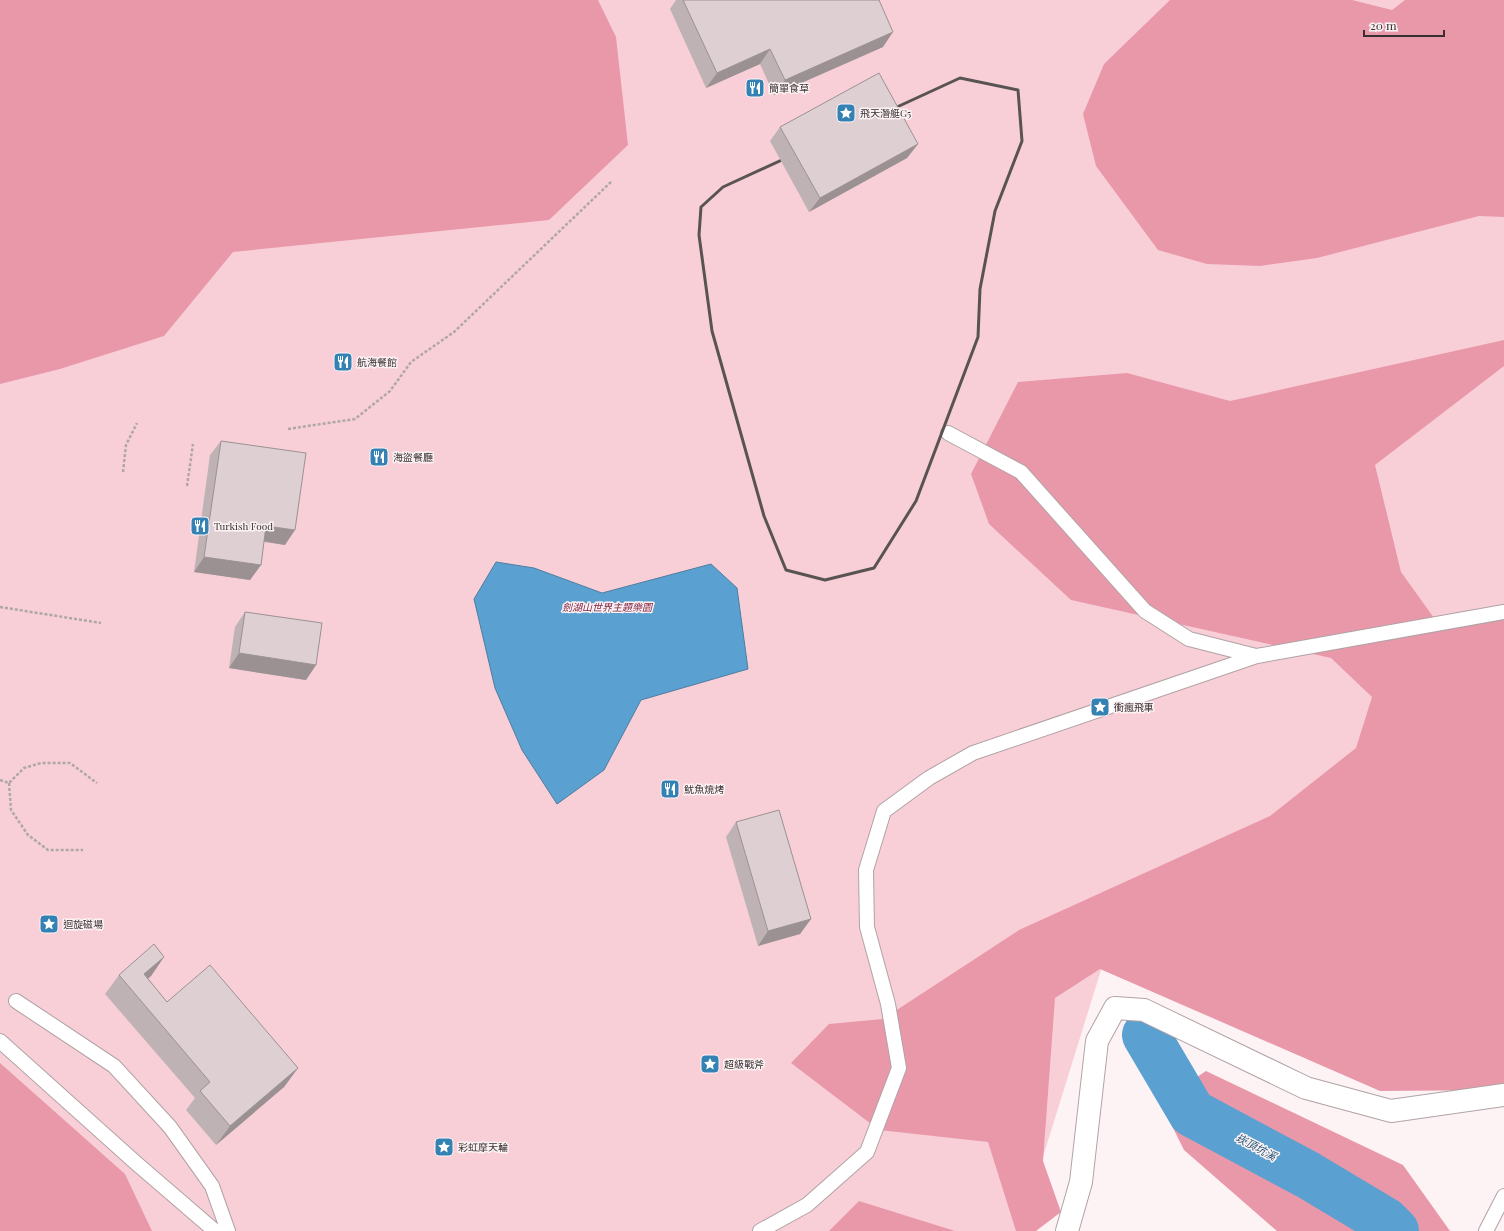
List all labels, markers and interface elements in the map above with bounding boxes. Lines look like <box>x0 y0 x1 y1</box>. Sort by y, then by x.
scale bar <box>1364 12 1444 38</box>
text: 20 m <box>1370 17 1397 33</box>
restaurant icon: 簡單食草 <box>744 77 766 99</box>
place label: 簡單食草 <box>769 81 809 95</box>
place icon: 飛天潛艇G5 <box>835 102 857 124</box>
place label: 飛天潛艇G5 <box>860 106 911 120</box>
restaurant icon: 航海餐館 <box>332 351 354 373</box>
place label: 航海餐館 <box>357 355 397 369</box>
restaurant icon: 海盜餐廳 <box>368 446 390 468</box>
place label: 海盜餐廳 <box>393 450 433 464</box>
restaurant icon: Turkish Food <box>189 515 211 537</box>
place label: Turkish Food <box>214 519 273 533</box>
park label: 劍湖山世界主題樂園 <box>562 600 654 614</box>
place icon: 衝瘋飛車 <box>1089 696 1111 718</box>
place label: 衝瘋飛車 <box>1114 700 1154 714</box>
restaurant icon: 魷魚燒烤 <box>659 778 681 800</box>
place label: 魷魚燒烤 <box>684 782 724 796</box>
place icon: 迴旋磁場 <box>38 913 60 935</box>
place label: 迴旋磁場 <box>63 917 103 931</box>
place icon: 超級戰斧 <box>699 1053 721 1075</box>
place label: 超級戰斧 <box>724 1057 764 1071</box>
water label: 崁頂坑溪 <box>1233 1130 1281 1164</box>
place icon: 彩虹摩天輪 <box>433 1136 455 1158</box>
place label: 彩虹摩天輪 <box>458 1140 508 1154</box>

